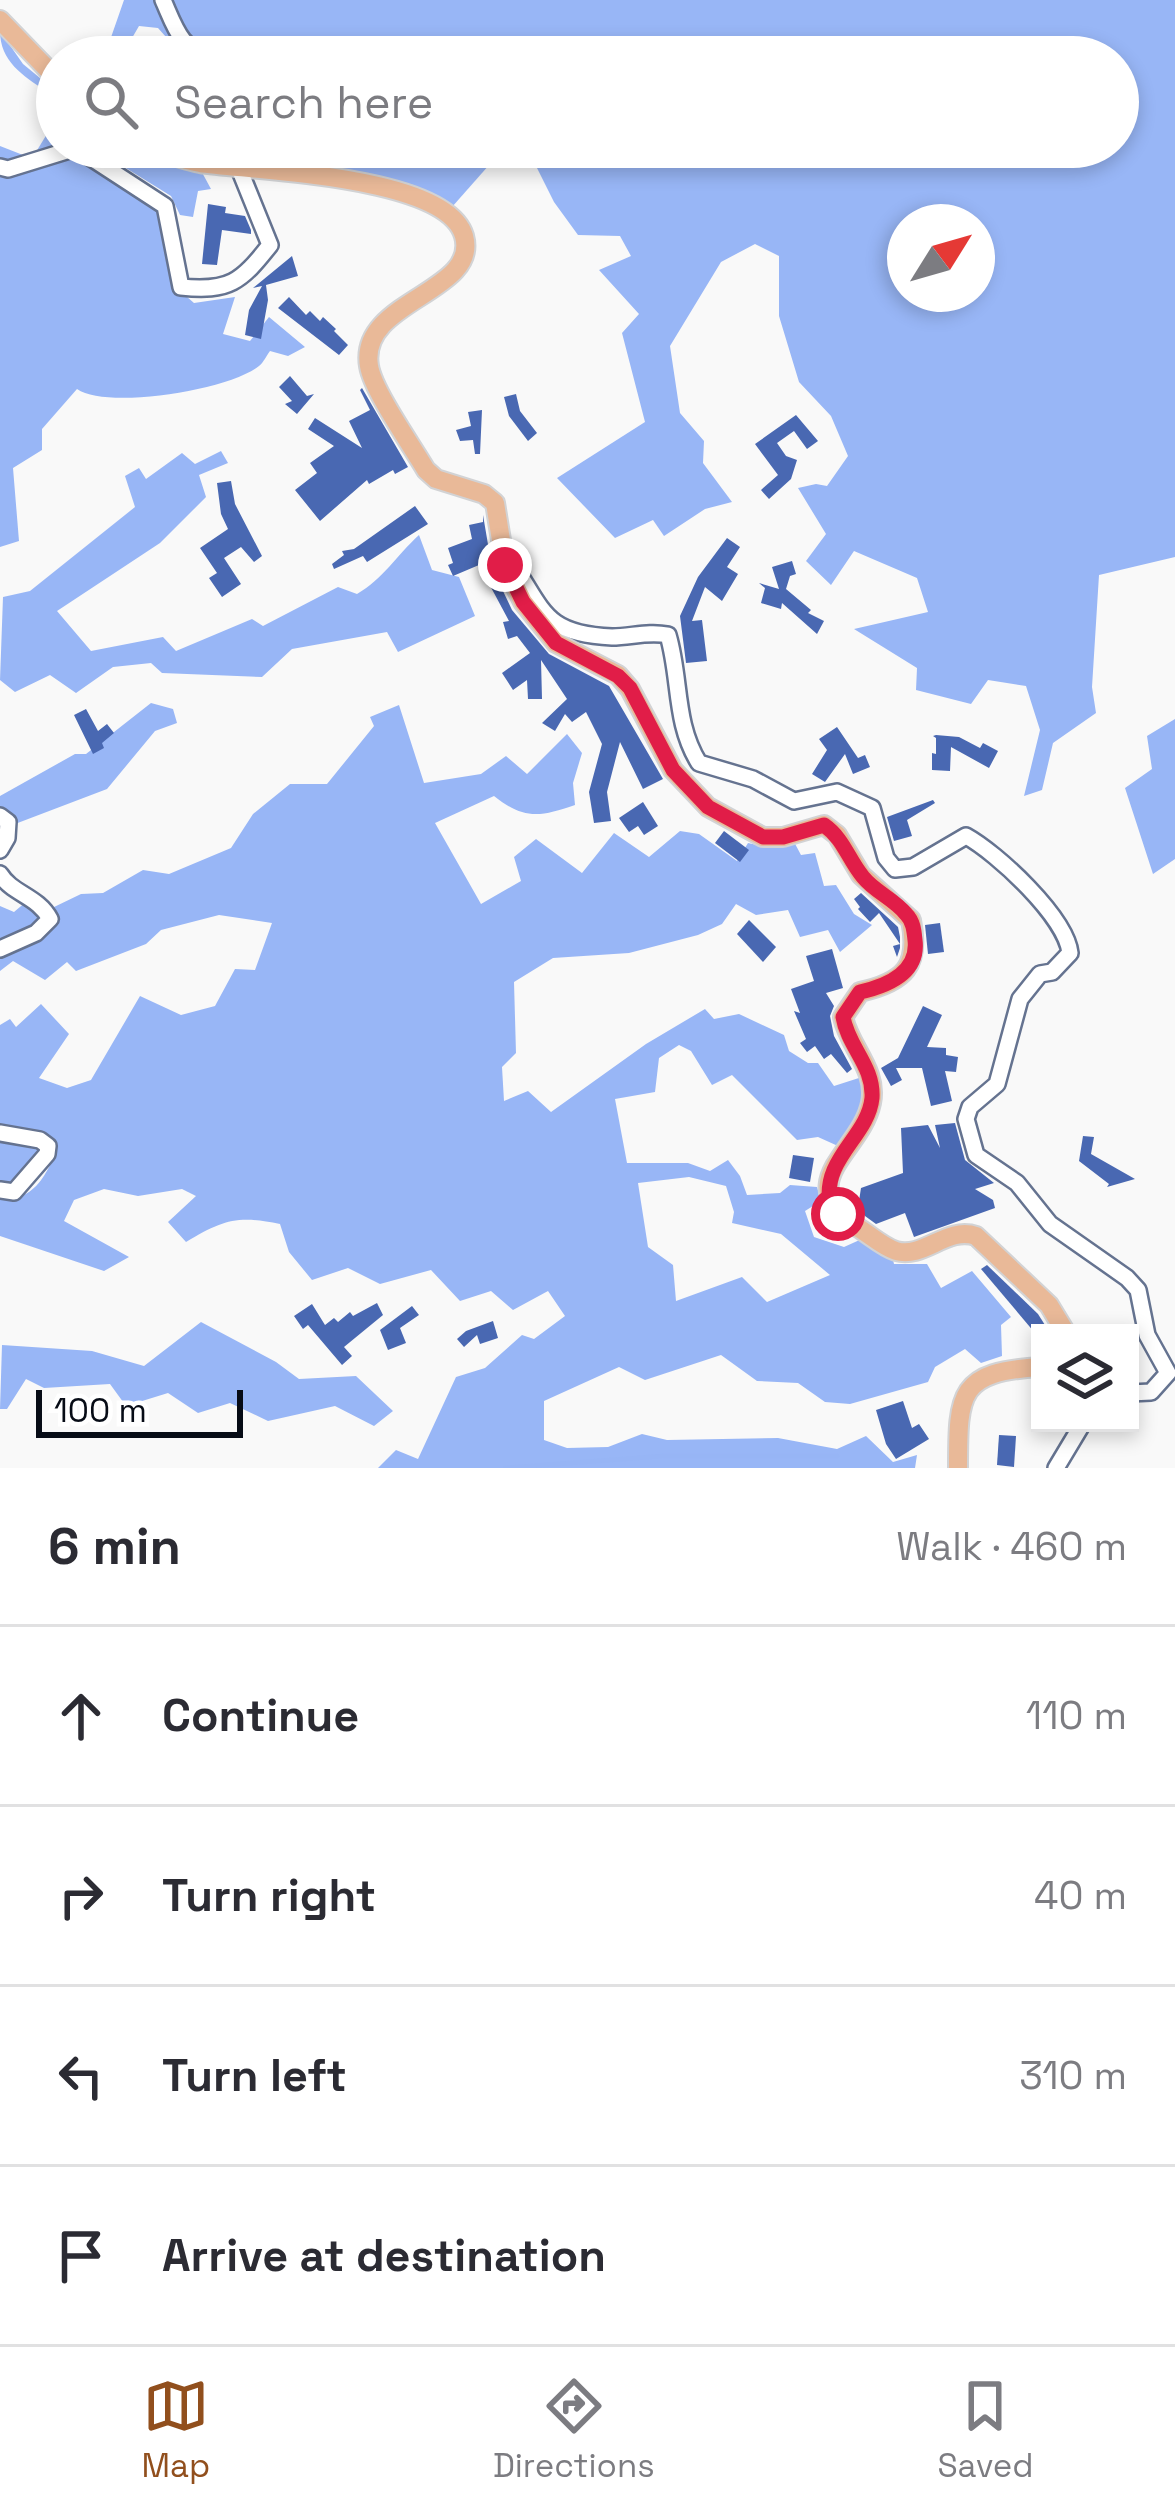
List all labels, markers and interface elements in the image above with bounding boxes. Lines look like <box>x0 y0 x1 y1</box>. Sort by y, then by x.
search box <box>36 36 1139 168</box>
icon: search <box>78 69 144 135</box>
text: Search here <box>174 74 433 131</box>
north arrow <box>887 204 995 312</box>
route end <box>478 538 532 592</box>
route start <box>811 1187 865 1241</box>
map controls <box>1031 1324 1139 1432</box>
button: layers <box>1031 1324 1139 1432</box>
scale bar <box>36 1384 243 1437</box>
text: 100 m <box>54 1390 147 1432</box>
text: 6 min <box>48 1514 181 1579</box>
text: Walk · 460 m <box>896 1522 1127 1571</box>
icon: ahead <box>48 1683 114 1749</box>
text: Continue <box>162 1687 359 1744</box>
text: 110 m <box>1026 1691 1127 1740</box>
icon: right <box>48 1863 114 1929</box>
text: Turn right <box>162 1867 376 1924</box>
text: 40 m <box>1034 1871 1127 1920</box>
icon: left <box>48 2043 114 2109</box>
text: Turn left <box>162 2047 347 2104</box>
text: 310 m <box>1019 2051 1127 2100</box>
icon: arrive <box>48 2223 114 2289</box>
text: Arrive at destination <box>162 2227 606 2284</box>
tab: Map <box>141 2373 210 2487</box>
tab: Directions <box>493 2373 655 2487</box>
tab: Saved <box>937 2373 1034 2487</box>

